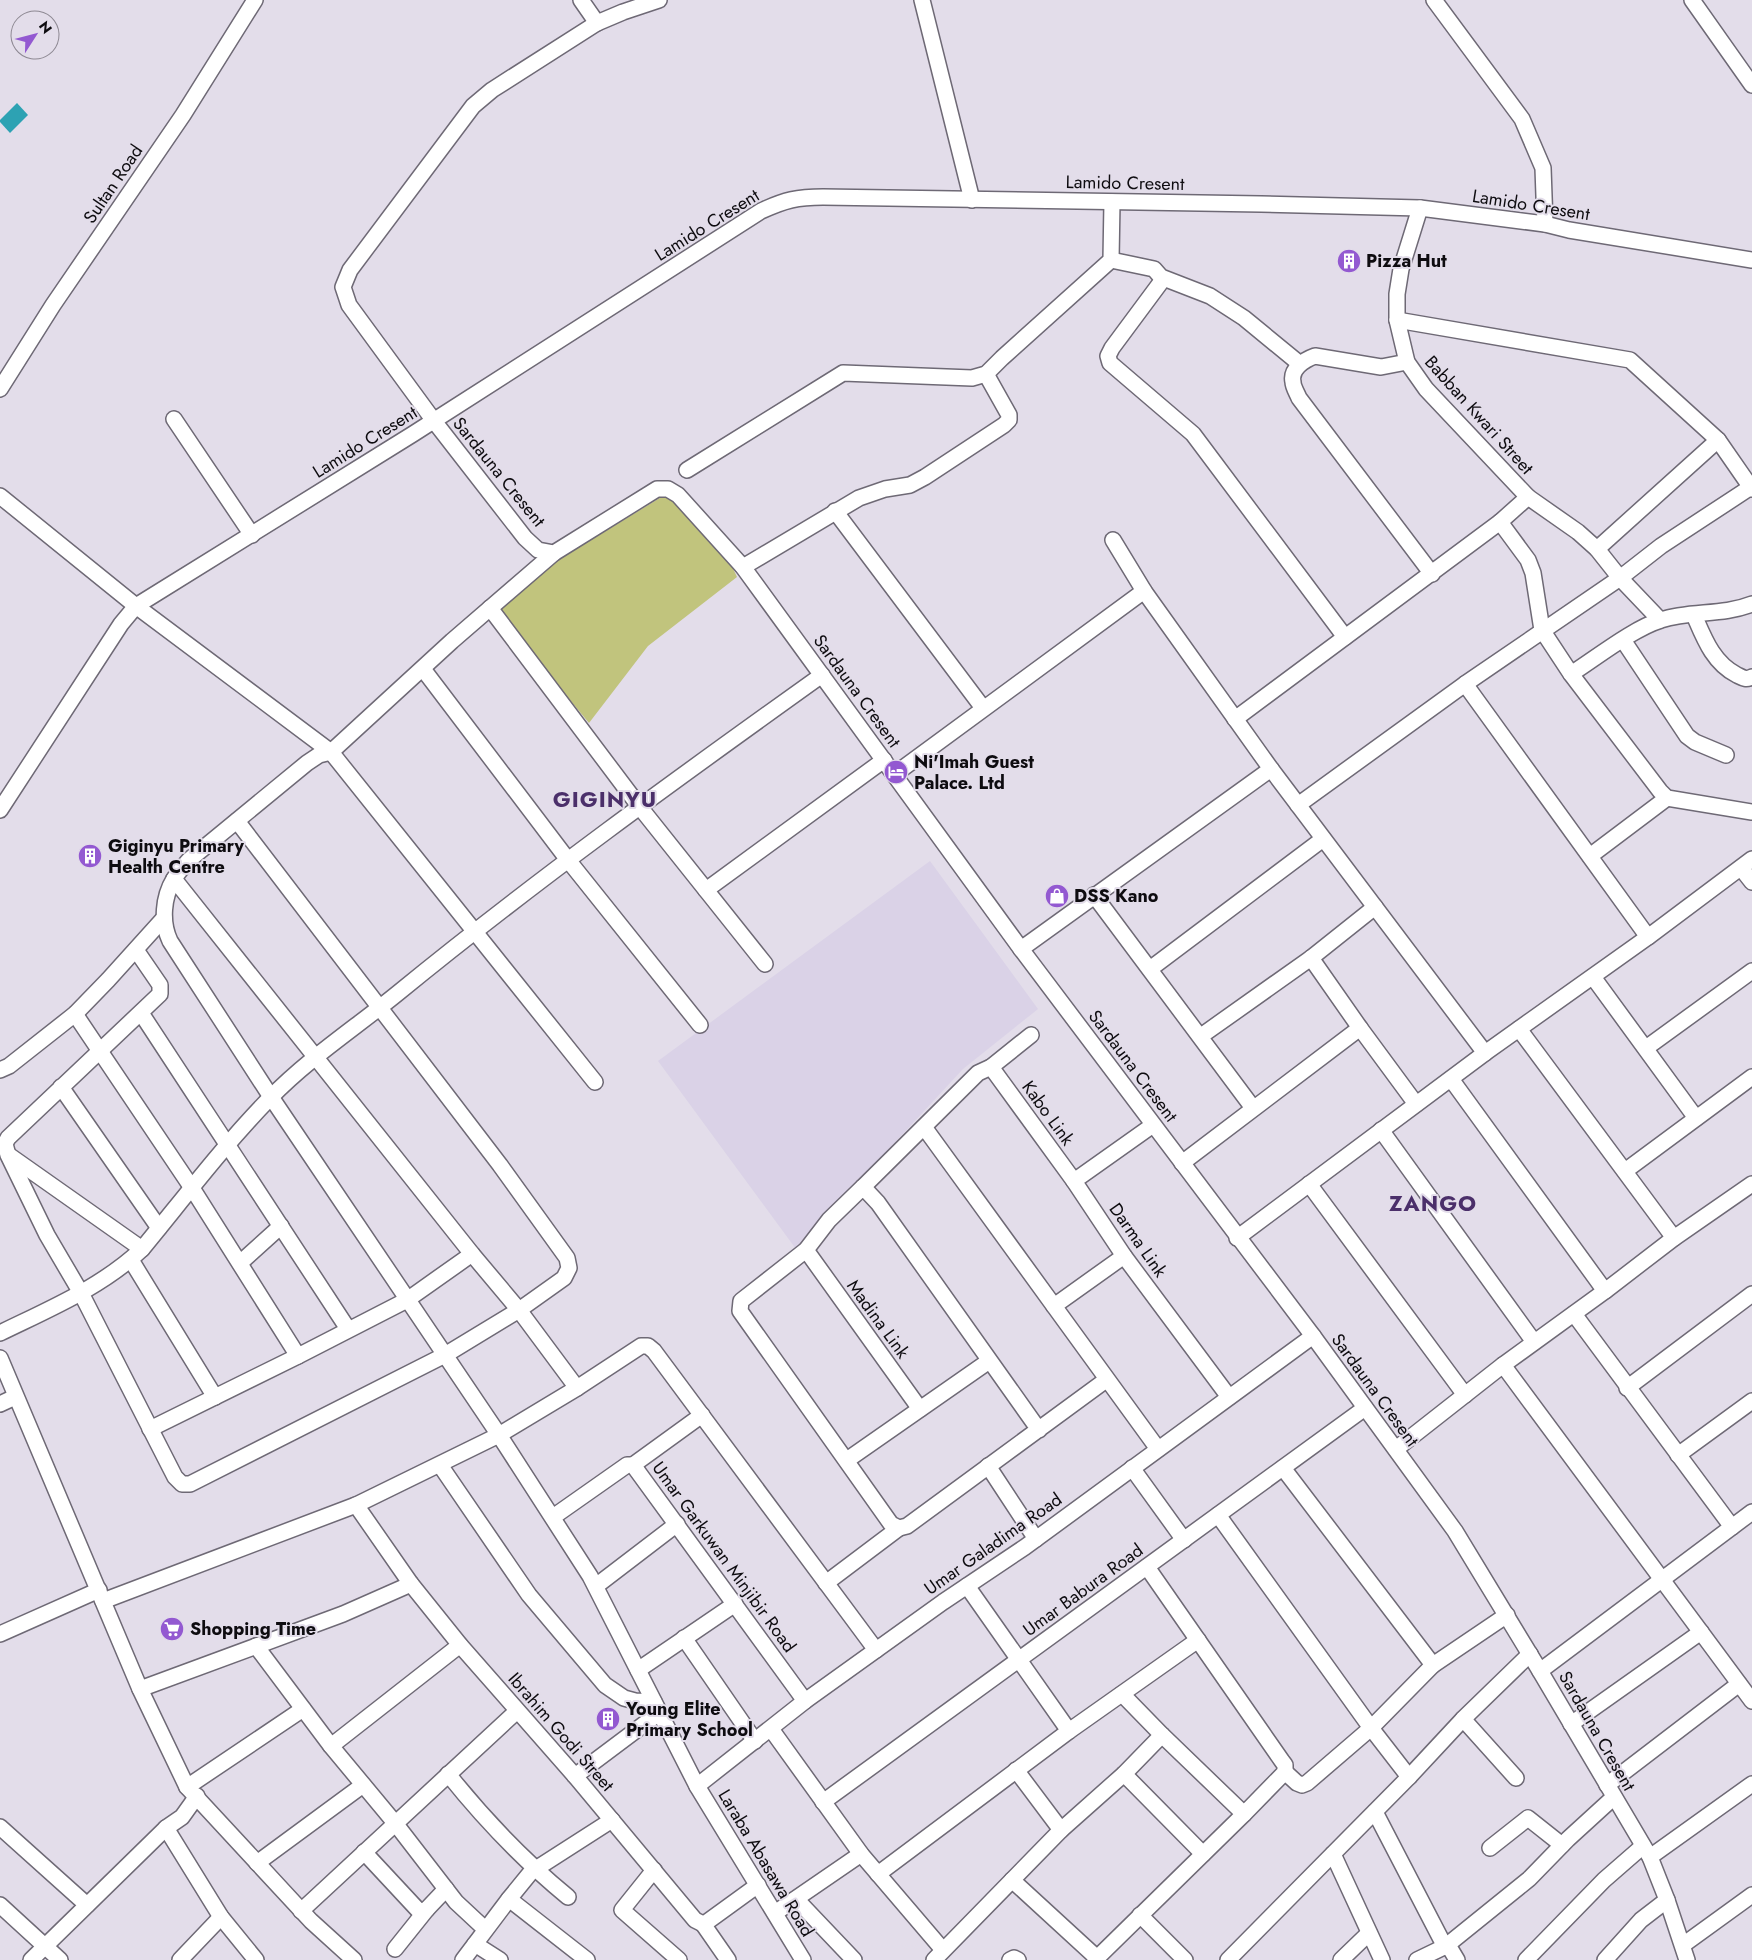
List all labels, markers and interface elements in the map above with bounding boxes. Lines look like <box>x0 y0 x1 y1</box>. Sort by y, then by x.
north arrow <box>10 10 60 60</box>
text: N <box>34 17 57 38</box>
street label: Sultan Road <box>77 139 149 229</box>
street label: Lamido Cresent <box>1065 169 1185 197</box>
street label: Lamido Cresent <box>650 182 765 267</box>
street label: Lamido Cresent <box>1470 183 1592 227</box>
building icon: Pizza Hut <box>1336 248 1362 274</box>
place label: Pizza Hut <box>1366 248 1447 274</box>
street label: Babban Kwari Street <box>1418 350 1540 481</box>
street label: Lamido Cresent <box>308 399 423 484</box>
street label: Sardauna Cresent <box>447 412 552 533</box>
street label: Sardauna Cresent <box>807 629 907 754</box>
place label: Ni'Imah Guest Palace. Ltd <box>914 749 1034 796</box>
hotel icon: Ni'Imah Guest Palace. Ltd <box>883 759 909 785</box>
district label: GIGINYU <box>553 783 657 815</box>
place label: Giginyu Primary Health Centre <box>108 833 245 880</box>
building icon: Giginyu Primary Health Centre <box>77 843 103 869</box>
shop icon: DSS Kano <box>1044 883 1070 909</box>
place label: DSS Kano <box>1074 883 1159 909</box>
street label: Sardauna Cresent <box>1082 1005 1184 1128</box>
street label: Kabo Link <box>1016 1075 1080 1151</box>
district label: ZANGO <box>1389 1187 1477 1219</box>
street label: Darma Link <box>1103 1198 1173 1282</box>
street label: Madina Link <box>840 1274 916 1364</box>
street label: Sardauna Cresent <box>1325 1328 1425 1453</box>
street label: Umar Garkuwan Minjibir Road <box>646 1456 802 1658</box>
street label: Umar Galadima Road <box>919 1487 1067 1601</box>
street label: Umar Babura Road <box>1018 1537 1148 1643</box>
supermarket icon: Shopping Time <box>159 1616 185 1642</box>
place label: Shopping Time <box>190 1616 316 1642</box>
street label: Sardauna Cresent <box>1552 1666 1642 1796</box>
street label: Ibrahim Godi Street <box>502 1667 621 1798</box>
place label: Young Elite Primary School <box>625 1696 753 1743</box>
building icon: Young Elite Primary School <box>595 1706 621 1732</box>
street label: Laraba Abasawa Road <box>712 1784 820 1942</box>

